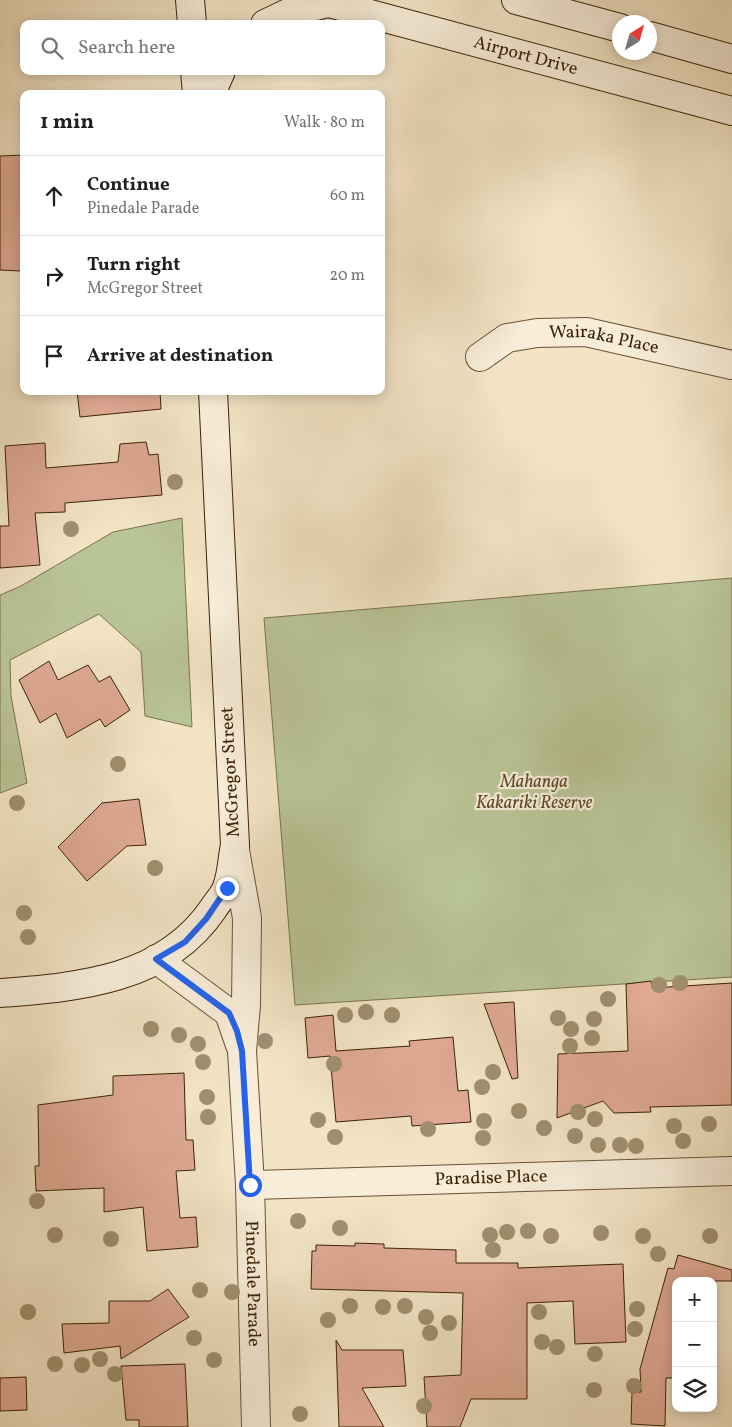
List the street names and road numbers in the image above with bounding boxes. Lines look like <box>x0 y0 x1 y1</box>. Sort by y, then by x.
street label: Airport Drive <box>471 30 581 82</box>
street label: Wairaka Place <box>549 319 661 361</box>
street label: McGregor Street <box>215 706 247 838</box>
street label: Paradise Place <box>434 1164 548 1192</box>
street label: Pinedale Parade <box>238 1220 267 1347</box>

